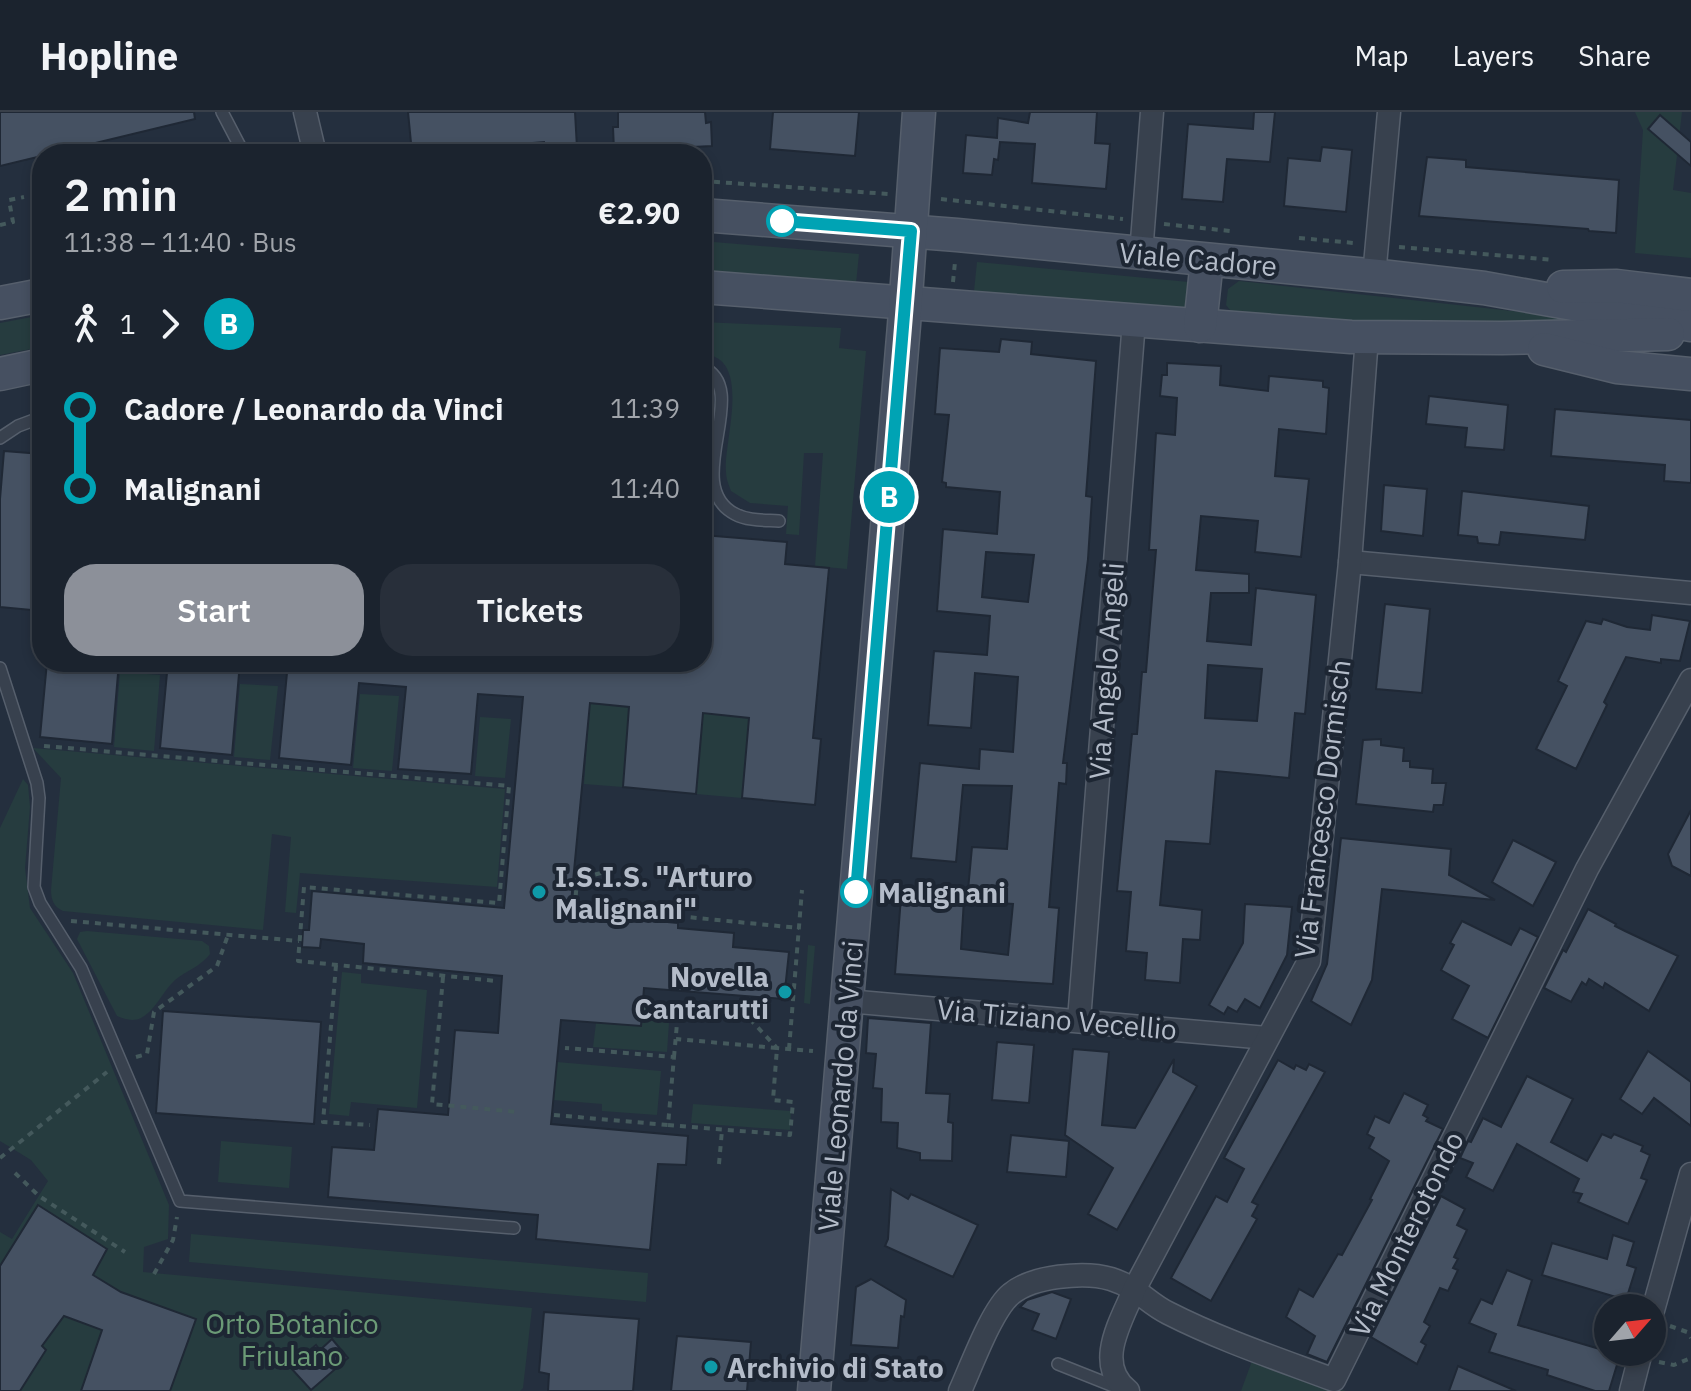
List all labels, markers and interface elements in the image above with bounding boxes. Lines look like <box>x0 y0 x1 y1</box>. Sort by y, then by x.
text: Hopline <box>40 31 178 80</box>
text: Map <box>1354 37 1408 74</box>
text: Layers <box>1452 37 1534 74</box>
text: Share <box>1578 37 1651 74</box>
text: 2 min <box>64 166 178 223</box>
text: €2.90 <box>598 193 680 232</box>
unlabelled marker <box>767 206 797 236</box>
text: 11:38 – 11:40 · Bus <box>64 225 297 259</box>
street label: Viale Cadore <box>1118 234 1278 284</box>
icon: walk <box>64 302 108 346</box>
icon: forward <box>148 302 192 346</box>
text: B <box>220 305 238 342</box>
text: 1 <box>120 307 136 341</box>
text: Cadore / Leonardo da Vinci <box>124 389 504 428</box>
text: 11:39 <box>610 391 680 425</box>
text: Malignani <box>124 469 261 508</box>
text: 11:40 <box>610 471 680 505</box>
line badge: B <box>863 471 915 523</box>
text: B <box>880 478 898 515</box>
street label: Via Angelo Angeli <box>1080 561 1132 781</box>
button: Start <box>64 564 364 656</box>
button: Tickets <box>380 564 680 656</box>
street label: Via Francesco Dormisch <box>1285 658 1359 960</box>
place label: I.S.I.S. "Arturo Malignani" <box>555 858 753 927</box>
place label: Malignani <box>878 874 1006 911</box>
marker: Malignani <box>841 877 871 907</box>
marker: I.S.I.S. "Arturo Malignani" <box>530 883 548 901</box>
street label: Viale Leonardo da Vinci <box>809 939 871 1233</box>
place label: Novella Cantarutti <box>634 958 769 1027</box>
marker: Novella Cantarutti <box>776 983 794 1001</box>
street label: Via Tiziano Vecellio <box>936 990 1178 1048</box>
street label: Via Monterotondo <box>1340 1125 1472 1343</box>
north arrow <box>1594 1294 1666 1366</box>
map controls <box>1594 1294 1666 1366</box>
park label: Orto Botanico Friulano <box>205 1305 379 1374</box>
place label: Archivio di Stato <box>727 1349 944 1386</box>
marker: Archivio di Stato <box>702 1358 720 1376</box>

